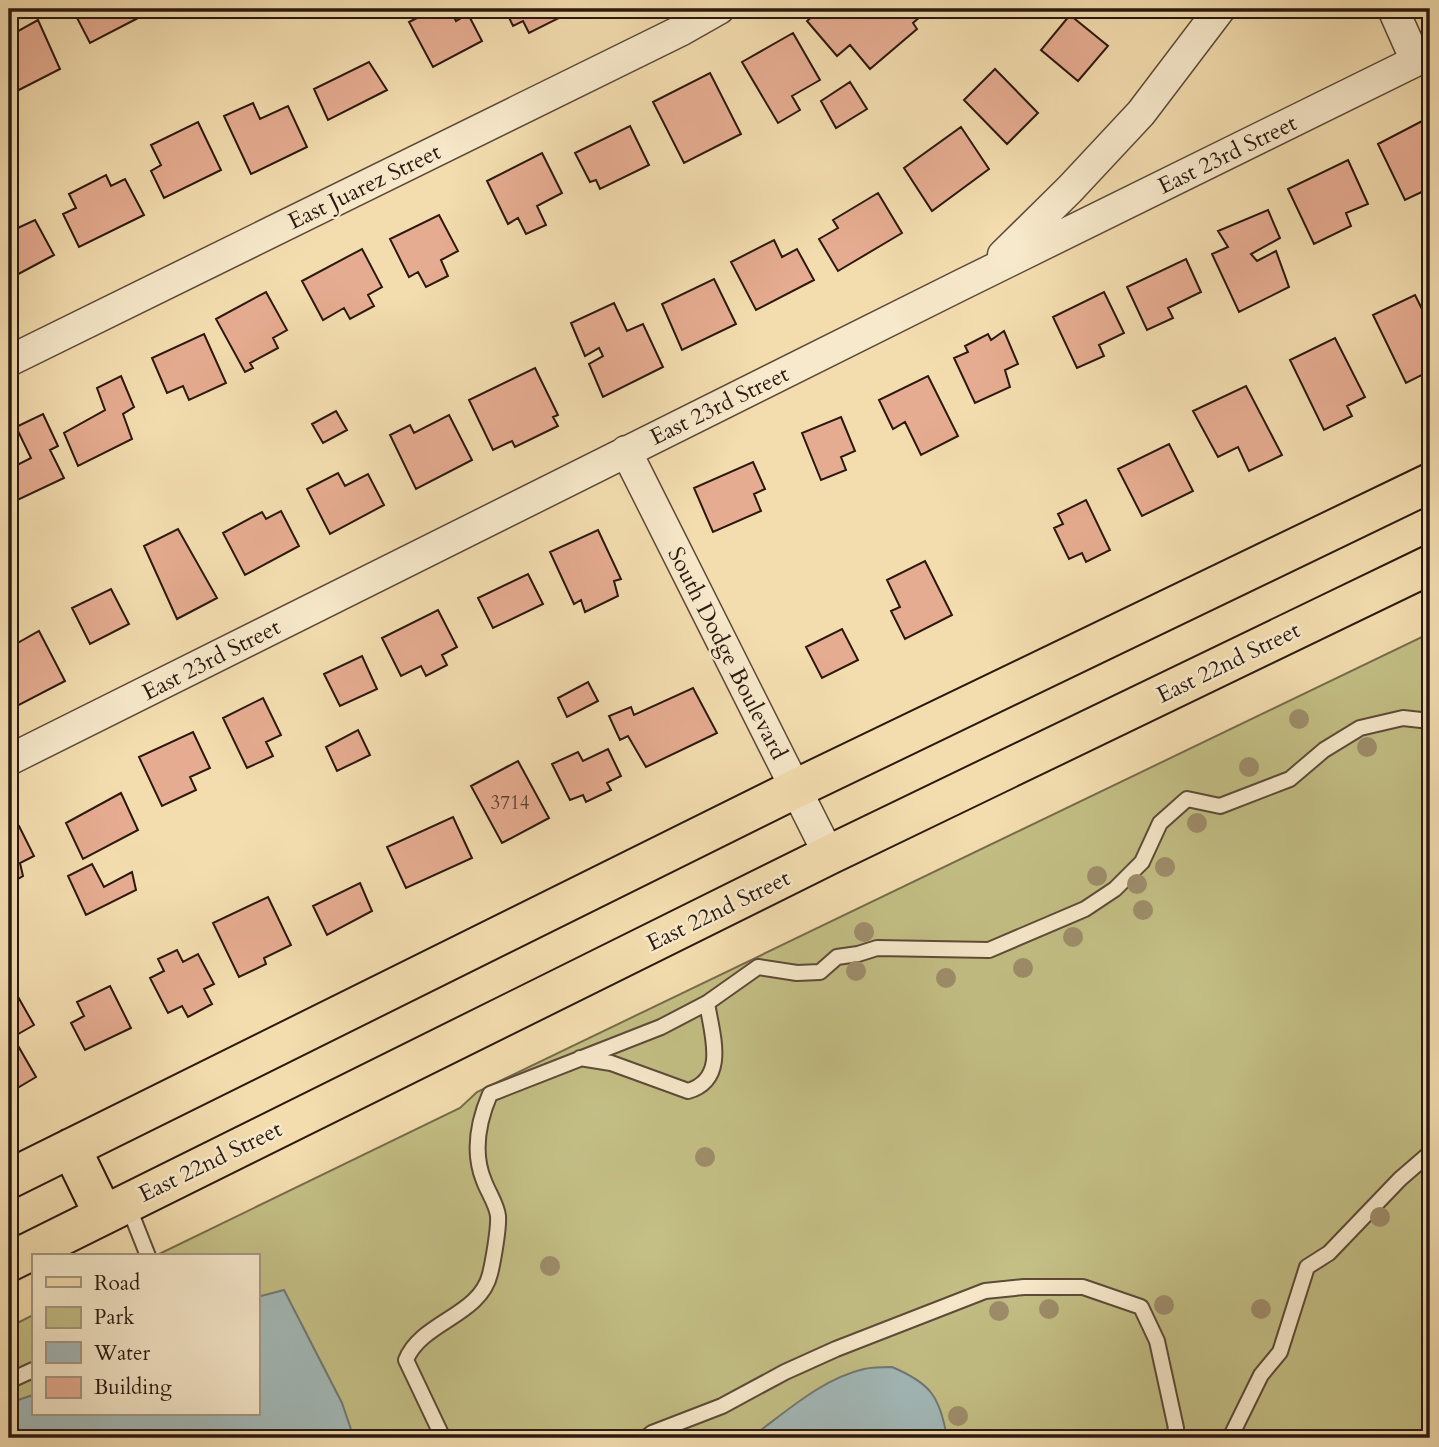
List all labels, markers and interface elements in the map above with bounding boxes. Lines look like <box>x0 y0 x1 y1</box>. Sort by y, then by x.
street label: East 23rd Street <box>1153 107 1302 201</box>
street label: East Juarez Street <box>283 136 446 237</box>
street label: East 23rd Street <box>645 358 794 452</box>
street label: South Dodge Boulevard <box>660 542 795 765</box>
street label: East 23rd Street <box>137 611 286 708</box>
street label: East 22nd Street <box>1151 614 1305 710</box>
house number: 3714 <box>491 790 530 816</box>
street label: East 22nd Street <box>641 862 795 958</box>
street label: East 22nd Street <box>133 1113 287 1209</box>
legend <box>32 1254 259 1416</box>
text: Road <box>94 1269 140 1298</box>
text: Park <box>94 1303 135 1332</box>
text: Water <box>93 1339 150 1368</box>
text: Building <box>94 1373 172 1402</box>

